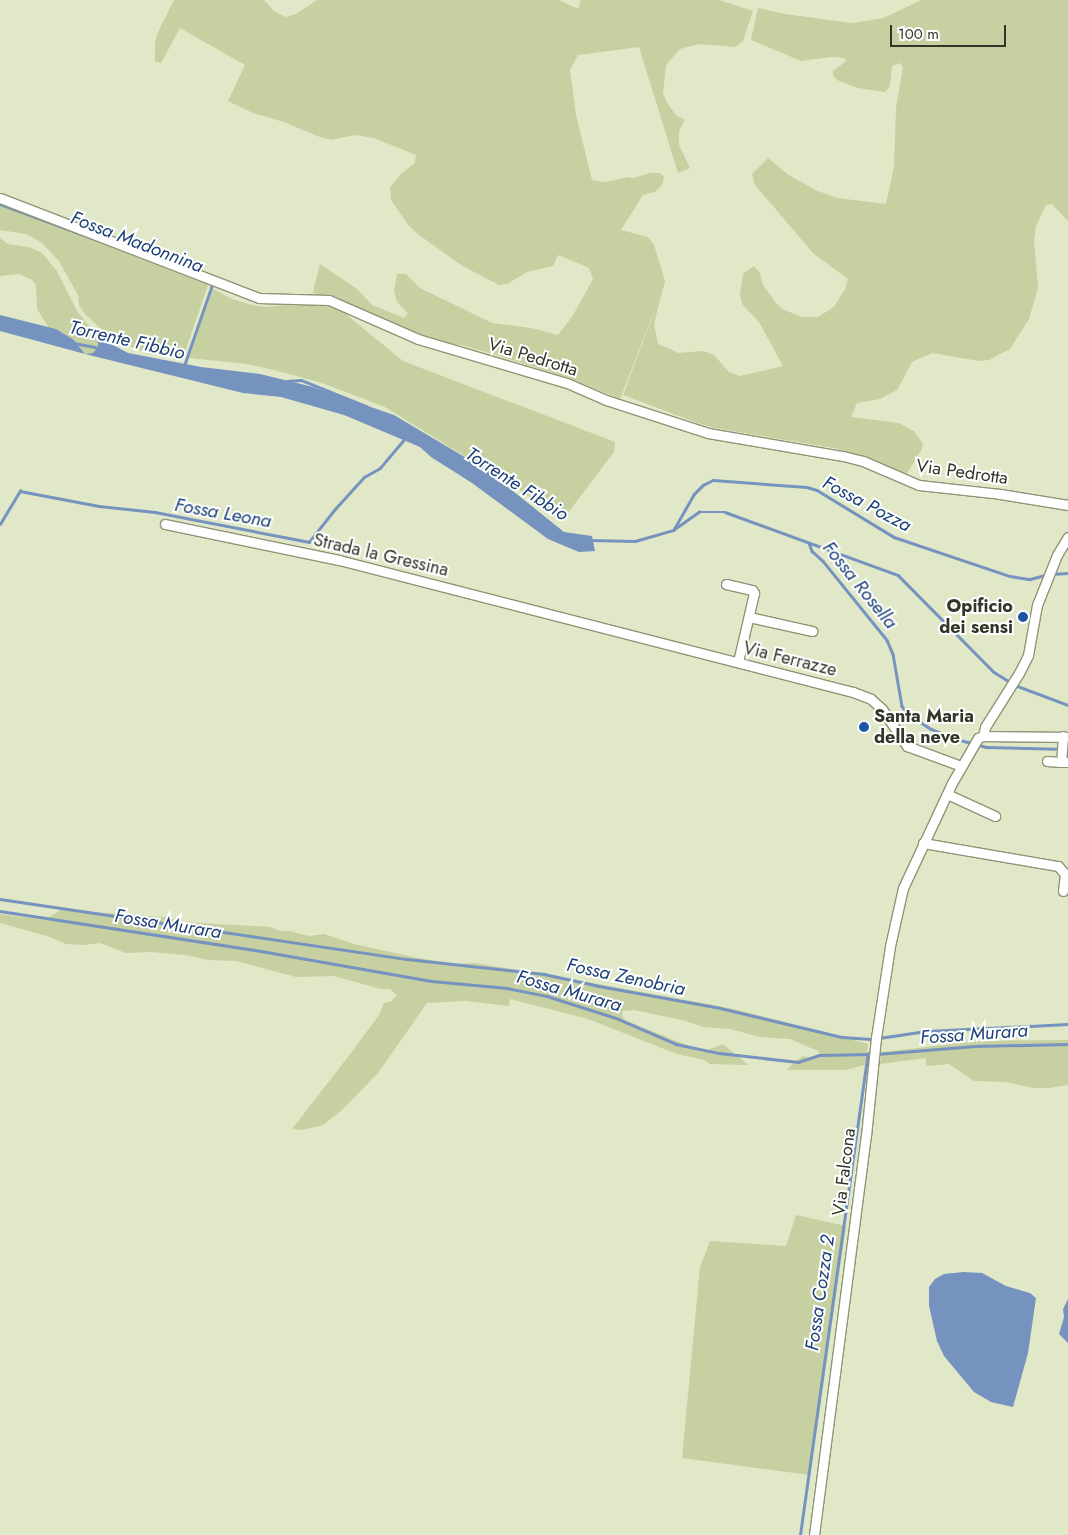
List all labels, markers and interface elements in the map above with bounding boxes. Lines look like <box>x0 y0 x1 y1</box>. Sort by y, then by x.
scale bar <box>893 15 1009 47</box>
text: 100 m <box>898 23 939 45</box>
water label: Fossa Madonnina <box>68 206 206 278</box>
water label: Torrente Fibbio <box>67 316 187 364</box>
street label: Via Pedrotta <box>486 333 580 381</box>
water label: Torrente Fibbio <box>461 442 573 526</box>
street label: Via Pedrotta <box>915 455 1009 489</box>
water label: Fossa Pozza <box>819 471 915 537</box>
water label: Fossa Leona <box>173 493 273 533</box>
street label: Strada la Gressina <box>311 529 451 581</box>
water label: Fossa Rosella <box>818 537 902 633</box>
place label: Opificio dei sensi <box>939 596 1013 638</box>
marker: Opificio dei sensi <box>1017 611 1029 623</box>
street label: Via Ferrazze <box>741 637 839 681</box>
place label: Santa Maria della neve <box>874 706 974 749</box>
marker: Santa Maria della neve <box>858 721 870 733</box>
water label: Fossa Murara <box>113 904 223 944</box>
water label: Fossa Zenobria <box>565 953 687 1001</box>
water label: Fossa Murara <box>514 965 624 1017</box>
water label: Fossa Murara <box>919 1019 1029 1049</box>
street label: Via Falcona <box>828 1127 860 1217</box>
water label: Fossa Cozza 2 <box>801 1234 839 1352</box>

